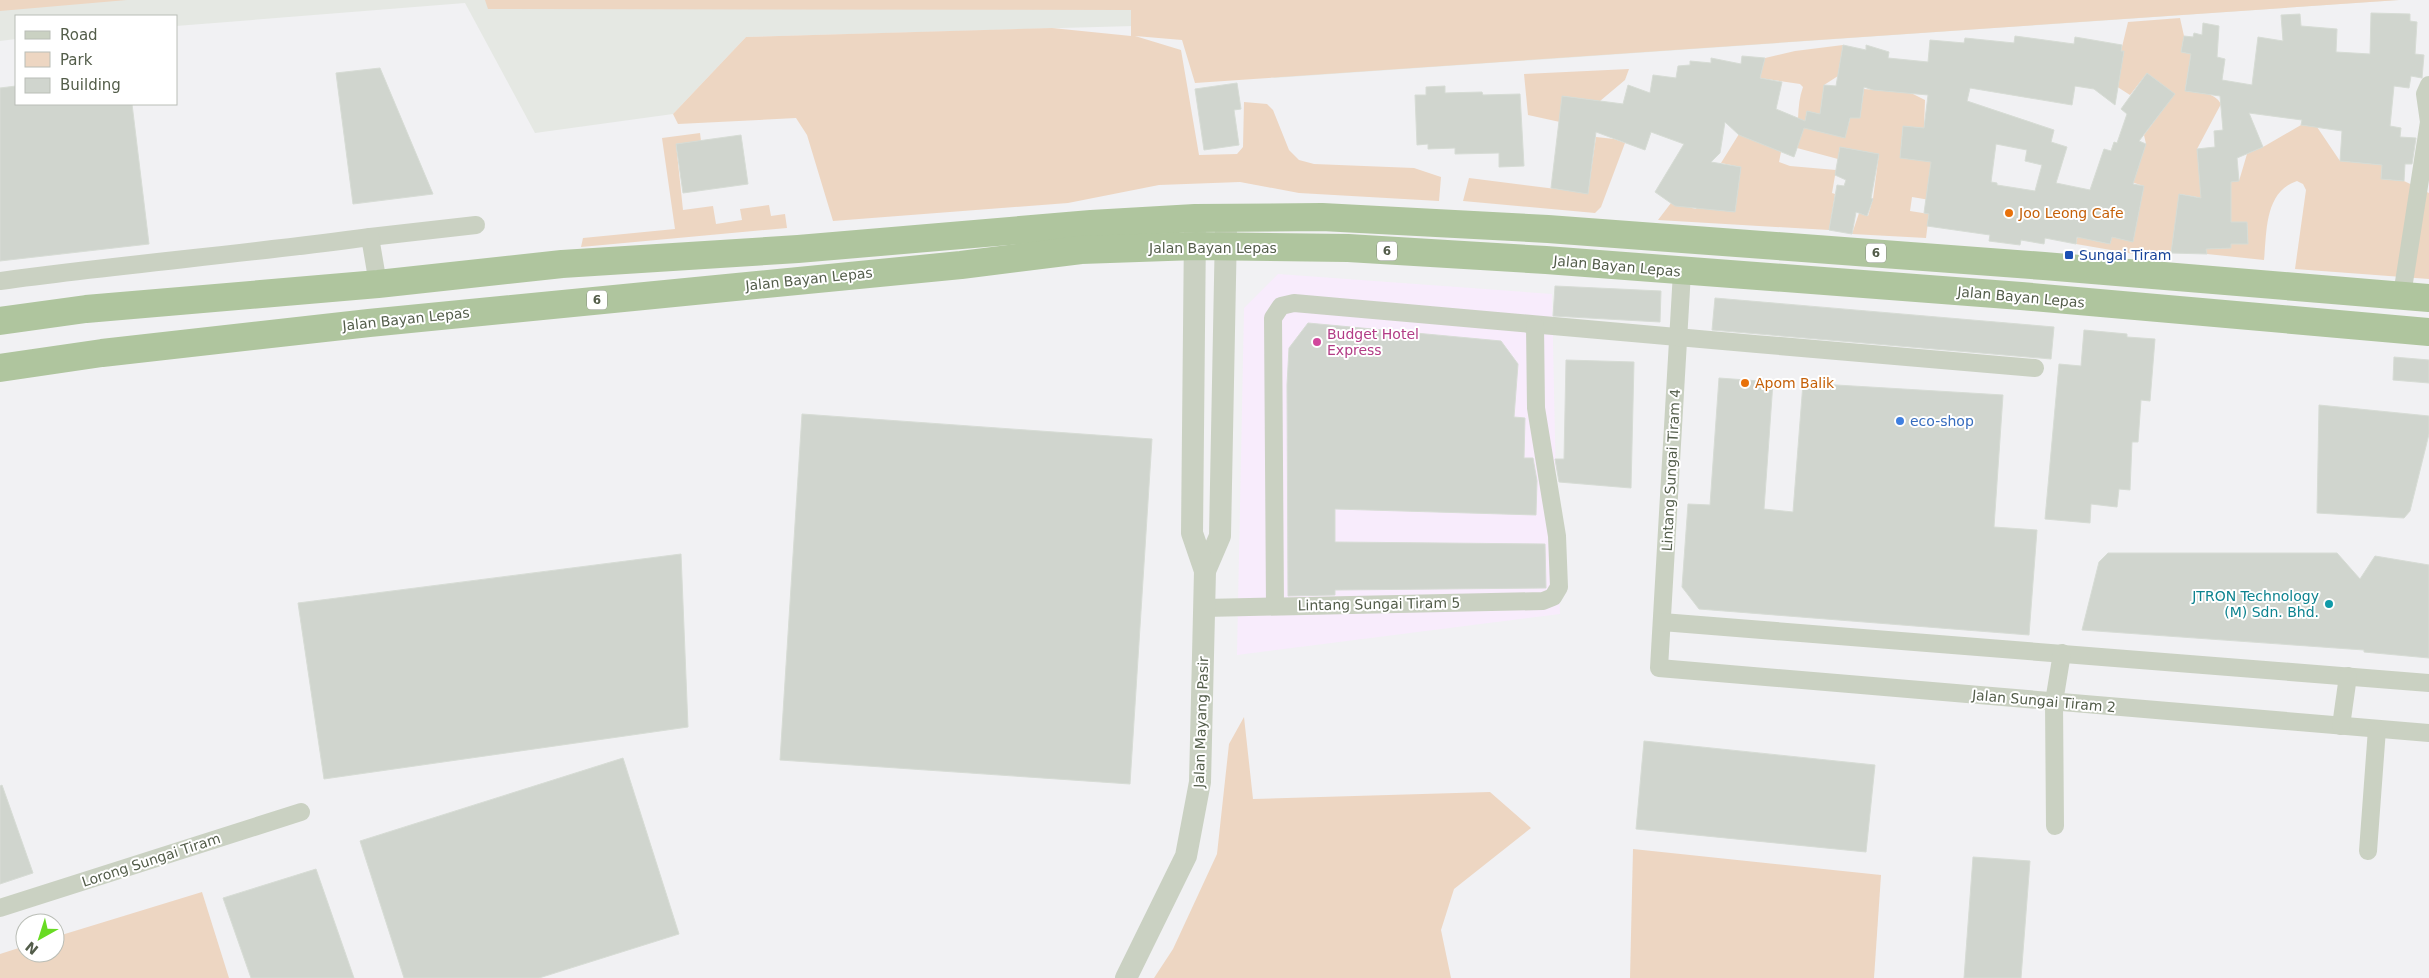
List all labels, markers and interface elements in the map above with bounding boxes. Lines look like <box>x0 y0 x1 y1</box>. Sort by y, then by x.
legend <box>15 15 178 105</box>
text: Road <box>60 26 98 44</box>
text: Park <box>60 51 93 69</box>
text: Building <box>60 76 121 94</box>
place label: Joo Leong Cafe <box>2018 205 2124 221</box>
marker: Joo Leong Cafe <box>2003 207 2015 219</box>
street label: Jalan Bayan Lepas <box>1148 240 1277 256</box>
road number: 6 <box>1377 242 1397 260</box>
road number: 6 <box>1866 244 1886 262</box>
place label: Sungai Tiram <box>2079 247 2171 263</box>
marker: Sungai Tiram <box>2063 249 2075 261</box>
street label: Jalan Bayan Lepas <box>1552 252 1681 280</box>
street label: Jalan Bayan Lepas <box>744 264 873 294</box>
street label: Jalan Bayan Lepas <box>1956 283 2085 311</box>
road number: 6 <box>587 290 607 310</box>
street label: Jalan Bayan Lepas <box>341 304 470 334</box>
place label: Budget Hotel Express <box>1327 326 1419 358</box>
marker: Budget Hotel Express <box>1311 336 1323 348</box>
place label: Apom Balik <box>1755 375 1835 391</box>
marker: Apom Balik <box>1739 377 1751 389</box>
street label: Lintang Sungai Tiram 4 <box>1659 388 1683 552</box>
place label: eco-shop <box>1910 413 1974 429</box>
marker: eco-shop <box>1894 415 1906 427</box>
place label: JTRON Technology (M) Sdn. Bhd. <box>2191 588 2319 620</box>
street label: Lintang Sungai Tiram 5 <box>1298 595 1460 613</box>
marker: JTRON Technology (M) Sdn. Bhd. <box>2323 598 2335 610</box>
street label: Jalan Mayang Pasir <box>1191 656 1211 789</box>
street label: Jalan Sungai Tiram 2 <box>1970 687 2117 715</box>
street label: Lorong Sungai Tiram <box>80 830 222 890</box>
north arrow <box>15 913 65 963</box>
text: N <box>22 938 41 958</box>

